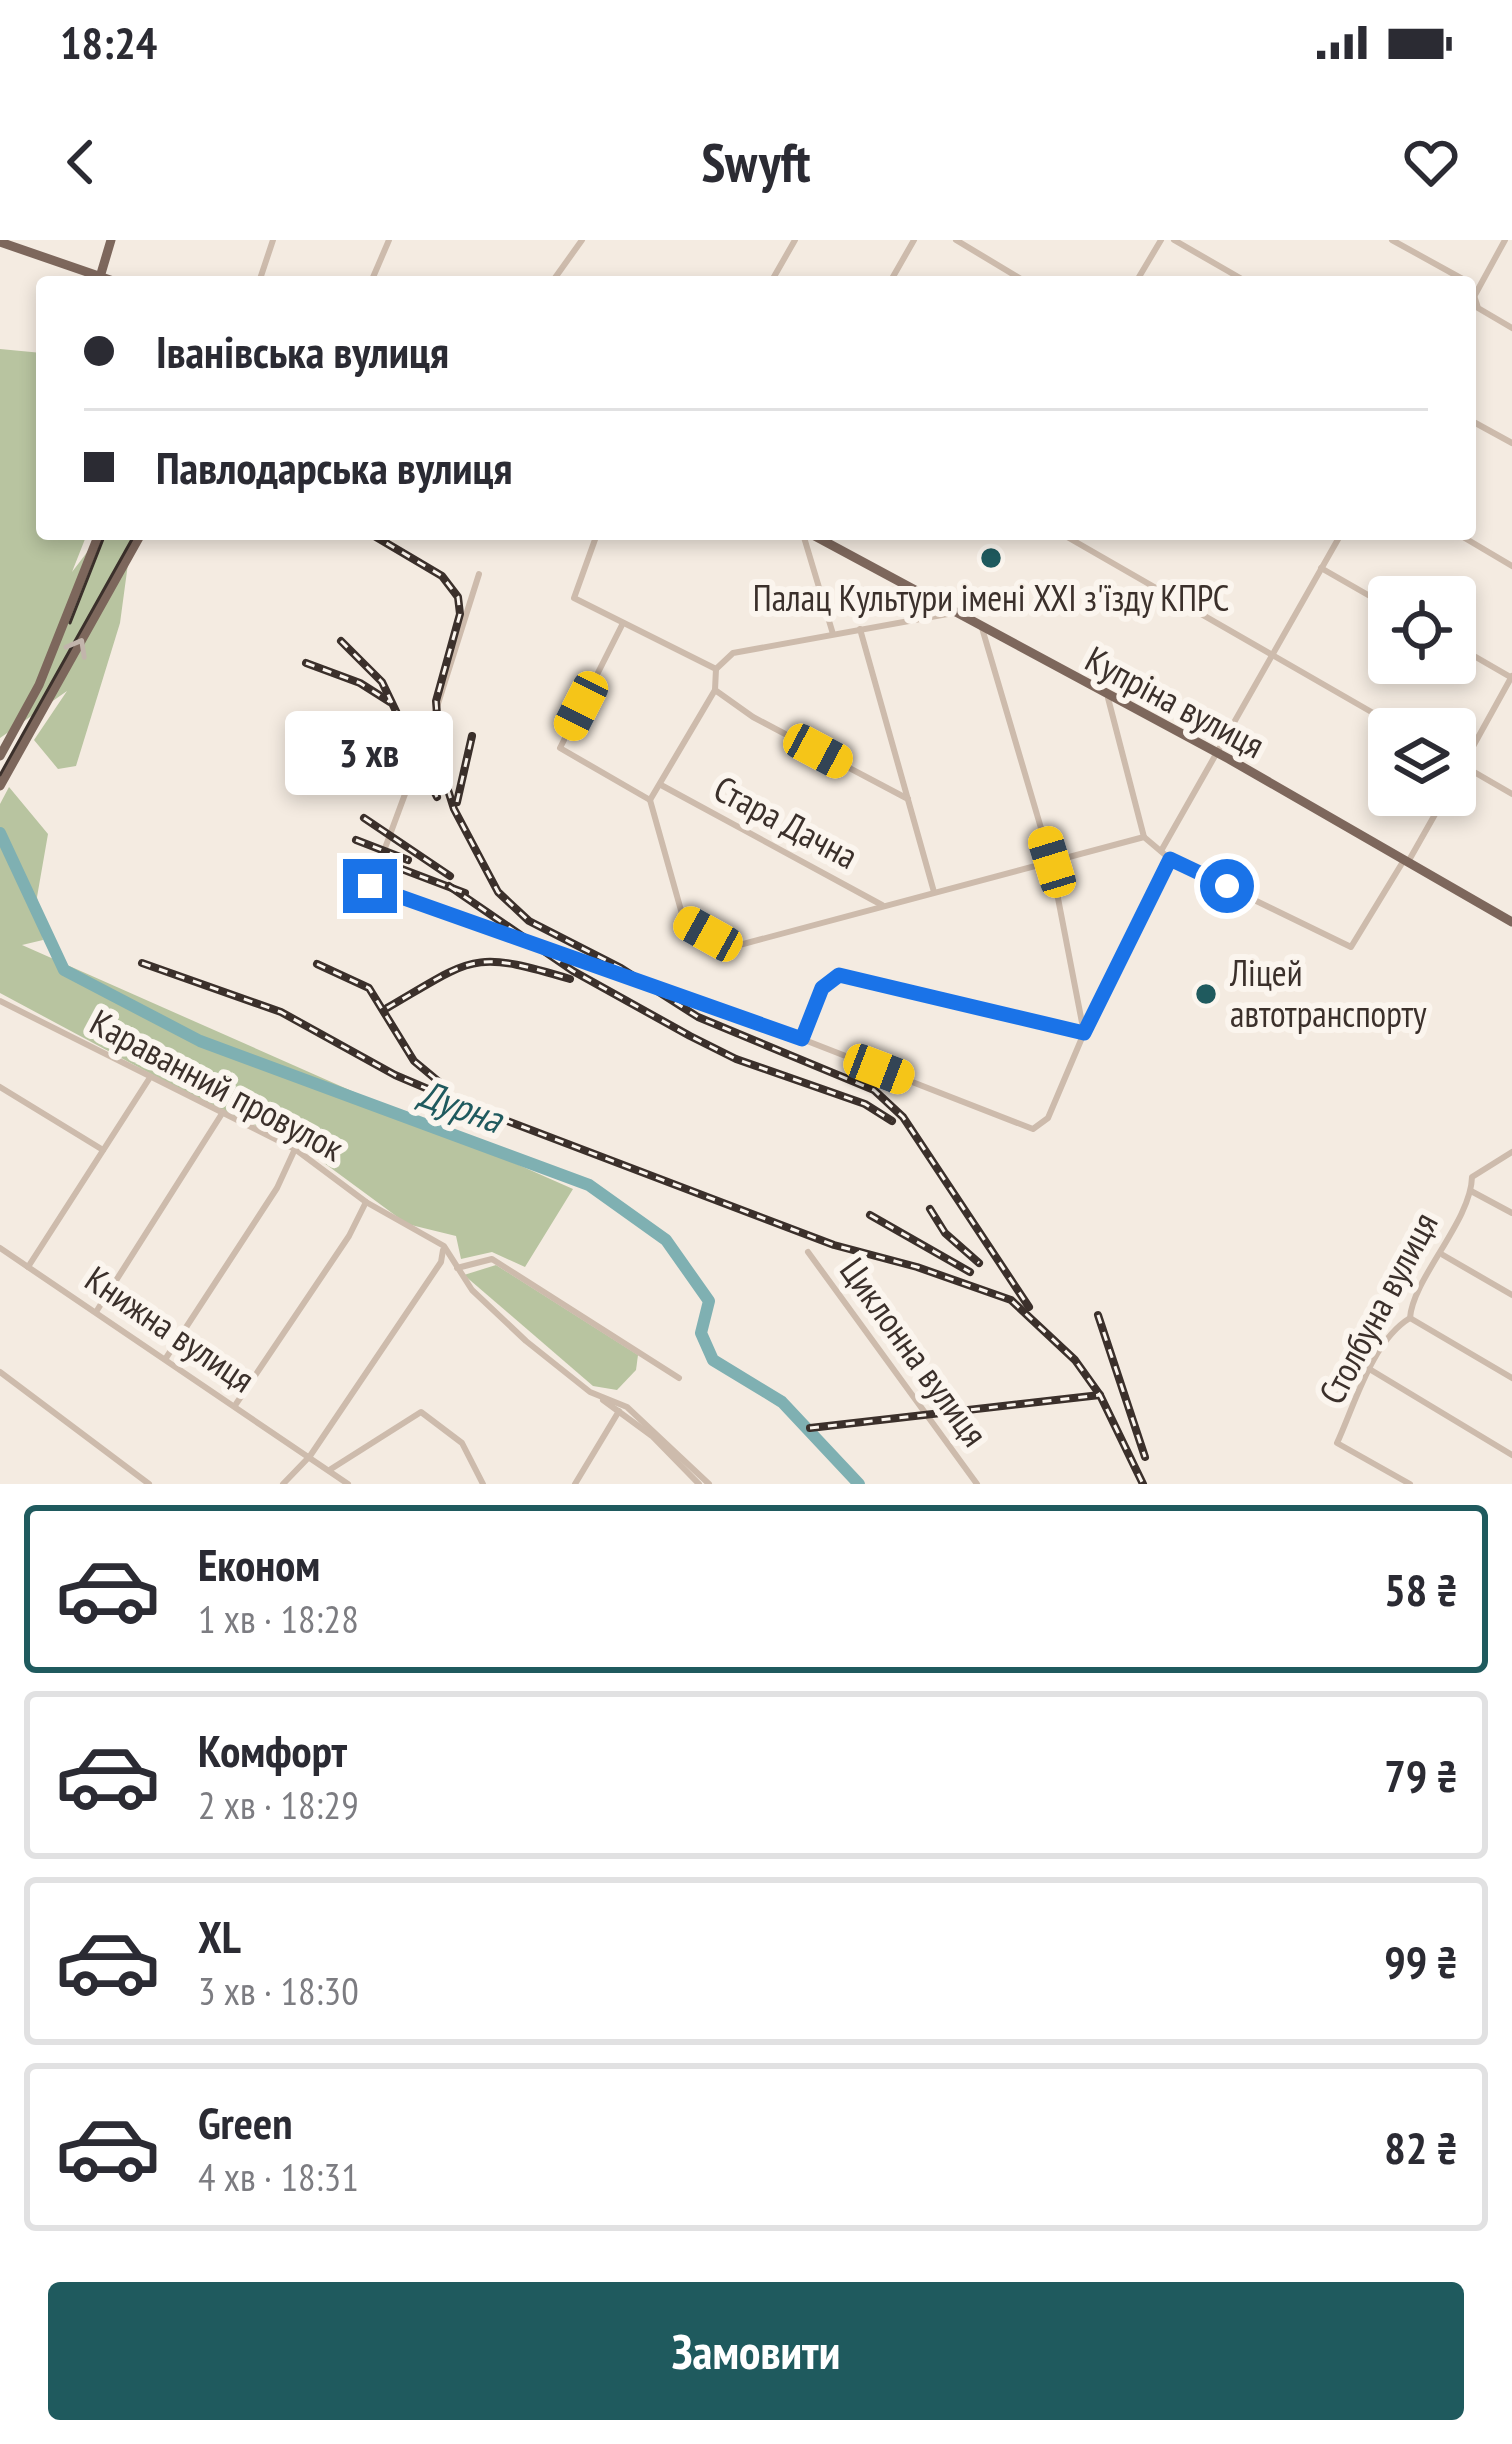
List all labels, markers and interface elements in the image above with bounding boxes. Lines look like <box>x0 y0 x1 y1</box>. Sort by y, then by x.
text: 18:24 <box>60 13 157 71</box>
text: Swyft <box>701 127 811 197</box>
icon: back <box>48 129 114 195</box>
icon: heart <box>1398 129 1464 195</box>
text: Іванівська вулиця <box>156 322 449 380</box>
text: Павлодарська вулиця <box>156 438 512 496</box>
marker: Палац Культури імені XXI з'їзду КПРС <box>978 545 1004 571</box>
place label: Палац Культури імені XXI з'їзду КПРС <box>753 574 1229 621</box>
map controls <box>1368 576 1476 816</box>
button: locate <box>1368 576 1476 684</box>
street label: Купріна вулиця <box>1078 635 1273 768</box>
one-way arrow <box>64 639 87 660</box>
car <box>549 666 613 746</box>
button: layers <box>1368 708 1476 816</box>
callout: 3 хв <box>286 712 454 796</box>
car <box>778 718 858 784</box>
text: 3 хв <box>339 727 399 778</box>
street label: Стара Дачна <box>706 764 866 879</box>
car <box>1024 822 1080 902</box>
route end <box>343 859 397 913</box>
route start <box>1200 859 1254 913</box>
car <box>668 901 748 967</box>
place label: Ліцей автотранспорту <box>1229 949 1427 1037</box>
marker: Ліцей автотранспорту <box>1193 981 1219 1007</box>
street label: Караванний провулок <box>83 998 352 1171</box>
car <box>839 1039 919 1099</box>
water label: Дурна <box>411 1066 512 1145</box>
street label: Столбуна вулиця <box>1307 1204 1448 1412</box>
street label: Циклонна вулиця <box>830 1248 999 1455</box>
street label: Книжна вулиця <box>77 1255 264 1402</box>
icon: car <box>54 1535 162 1643</box>
text: Економ <box>198 1535 320 1593</box>
text: 58 ₴ <box>1384 1560 1458 1618</box>
text: 1 хв · 18:28 <box>198 1593 359 1644</box>
icon: car <box>54 1721 162 1829</box>
text: Комфорт <box>198 1721 347 1779</box>
text: 79 ₴ <box>1384 1746 1458 1804</box>
text: 2 хв · 18:29 <box>198 1779 359 1830</box>
icon: car <box>54 1907 162 2015</box>
text: XL <box>198 1907 241 1965</box>
text: 99 ₴ <box>1384 1932 1458 1990</box>
text: 3 хв · 18:30 <box>198 1965 359 2016</box>
icon: car <box>54 2093 162 2201</box>
text: Green <box>198 2093 293 2151</box>
text: 82 ₴ <box>1384 2118 1458 2176</box>
text: 4 хв · 18:31 <box>198 2151 359 2202</box>
button: Замовити <box>48 2282 1464 2420</box>

